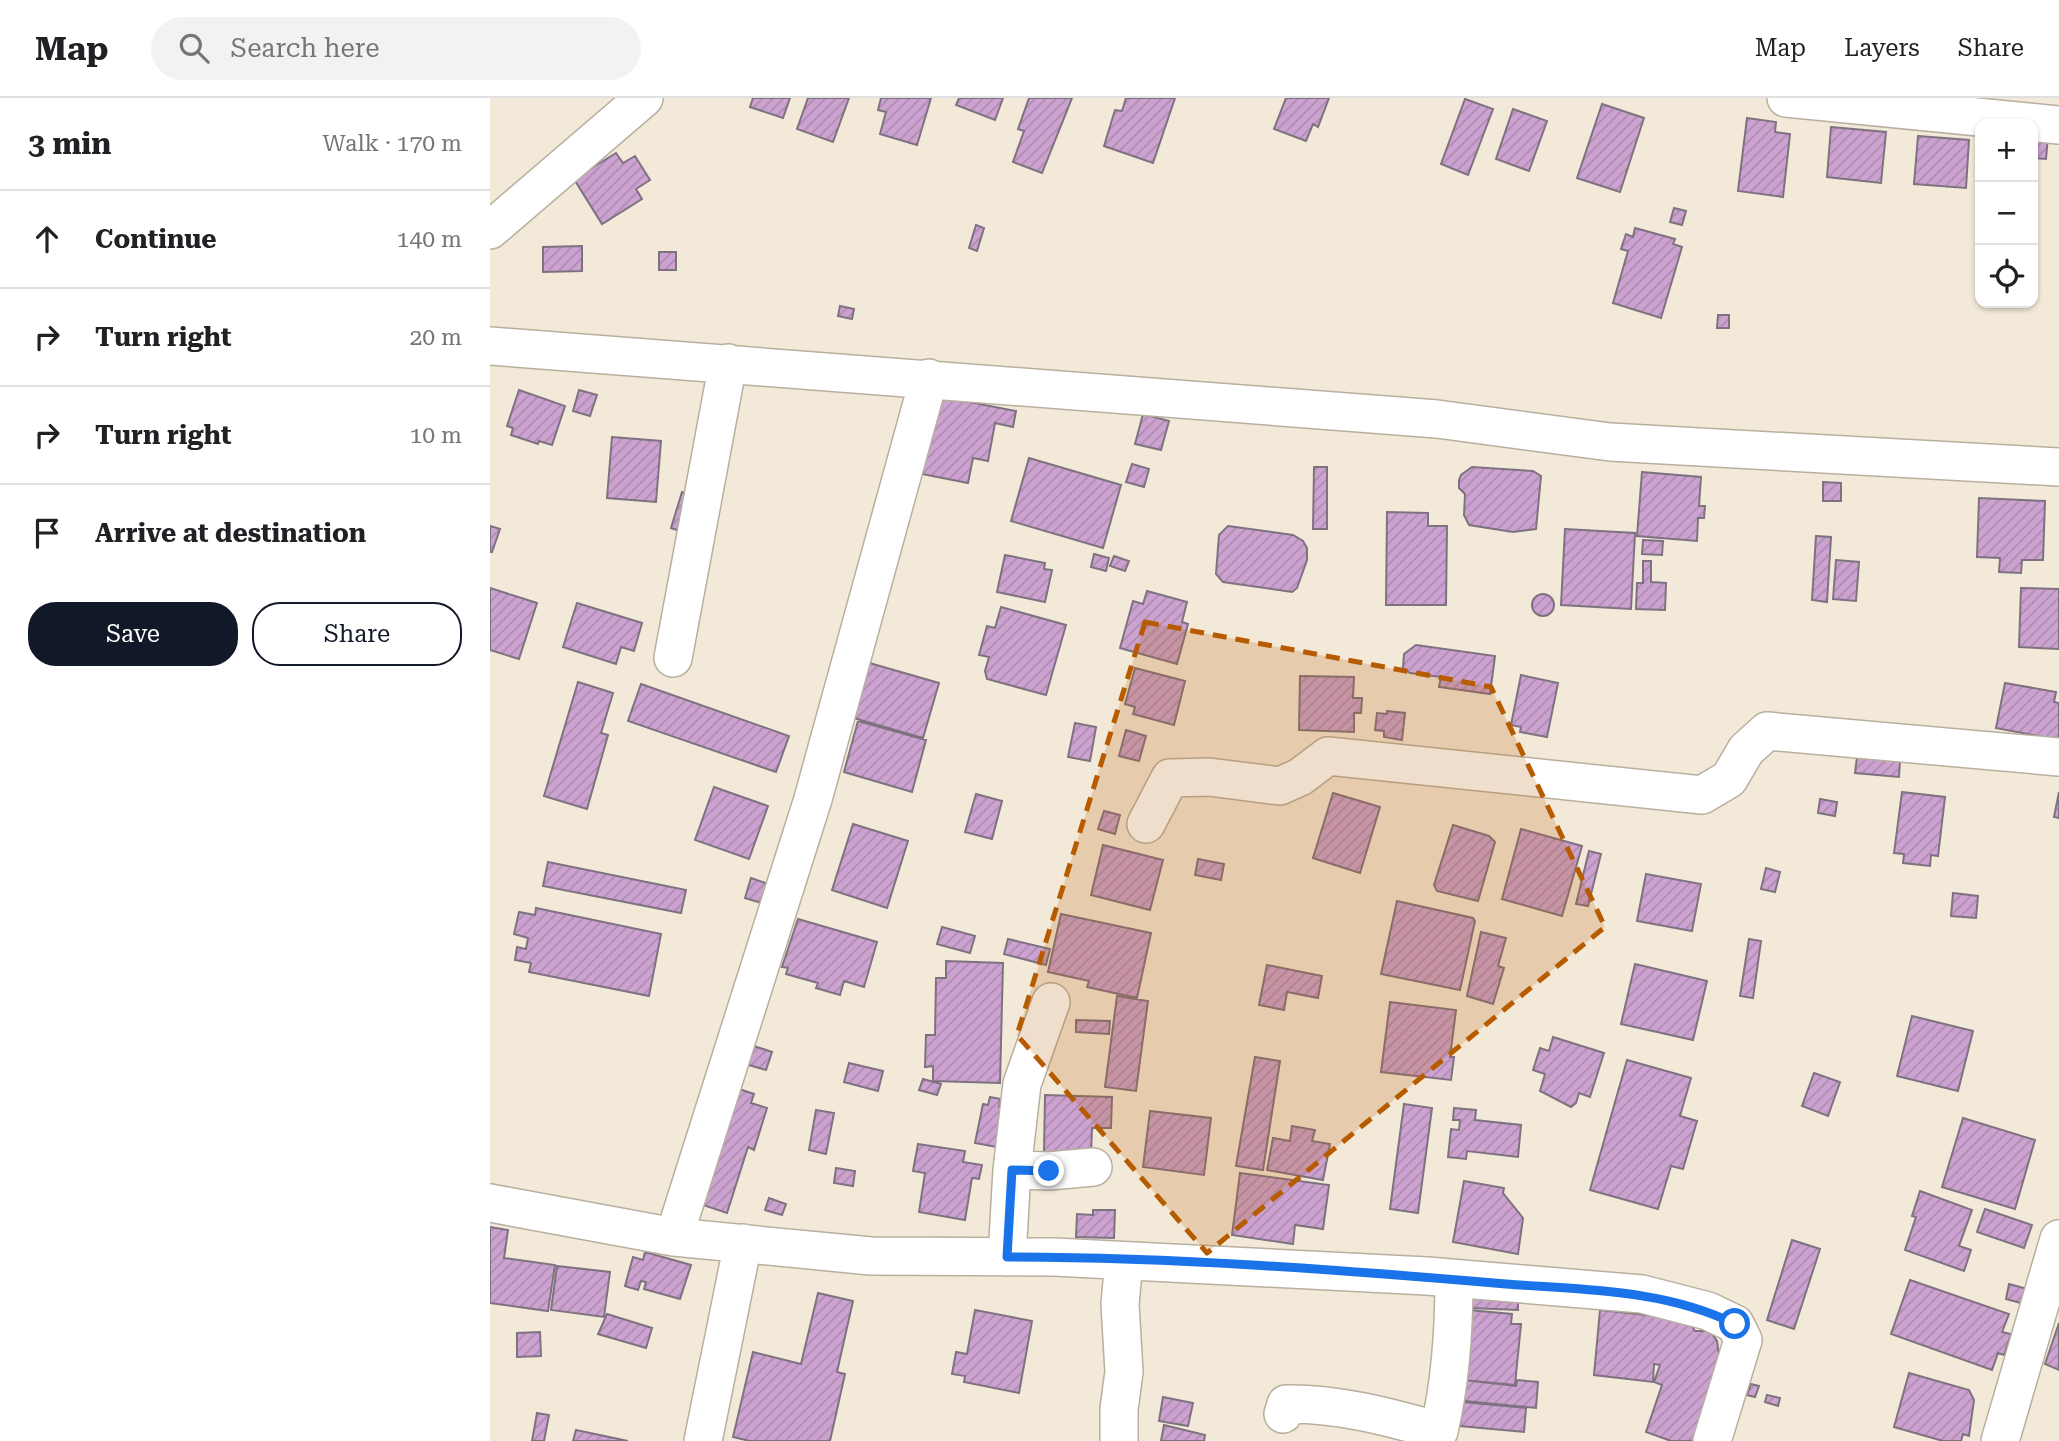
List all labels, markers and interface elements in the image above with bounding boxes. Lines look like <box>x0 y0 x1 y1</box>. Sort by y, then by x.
search box <box>151 17 641 80</box>
text: Map <box>35 29 109 68</box>
icon: search <box>175 29 213 67</box>
text: Search here <box>231 33 380 63</box>
text: Map <box>1755 34 1806 62</box>
text: Layers <box>1844 34 1920 62</box>
text: Share <box>1958 34 2024 62</box>
map controls <box>1975 119 2038 308</box>
button: + <box>1975 119 2038 182</box>
text: 3 min <box>28 126 111 161</box>
text: Walk · 170 m <box>323 130 462 157</box>
button: − <box>1975 182 2038 245</box>
icon: ahead <box>28 220 66 258</box>
text: Continue <box>95 224 217 254</box>
text: 140 m <box>397 226 462 253</box>
button: locate <box>1975 245 2038 308</box>
icon: right <box>28 318 66 356</box>
text: Turn right <box>95 322 231 352</box>
text: 20 m <box>409 324 462 351</box>
icon: right <box>28 416 66 454</box>
text: Turn right <box>95 420 231 450</box>
text: 10 m <box>409 422 462 449</box>
icon: arrive <box>28 514 66 552</box>
text: Arrive at destination <box>95 518 366 548</box>
button: Save <box>28 602 238 666</box>
button: Share <box>252 602 462 666</box>
route end <box>1033 1155 1064 1186</box>
route start <box>1719 1308 1750 1339</box>

